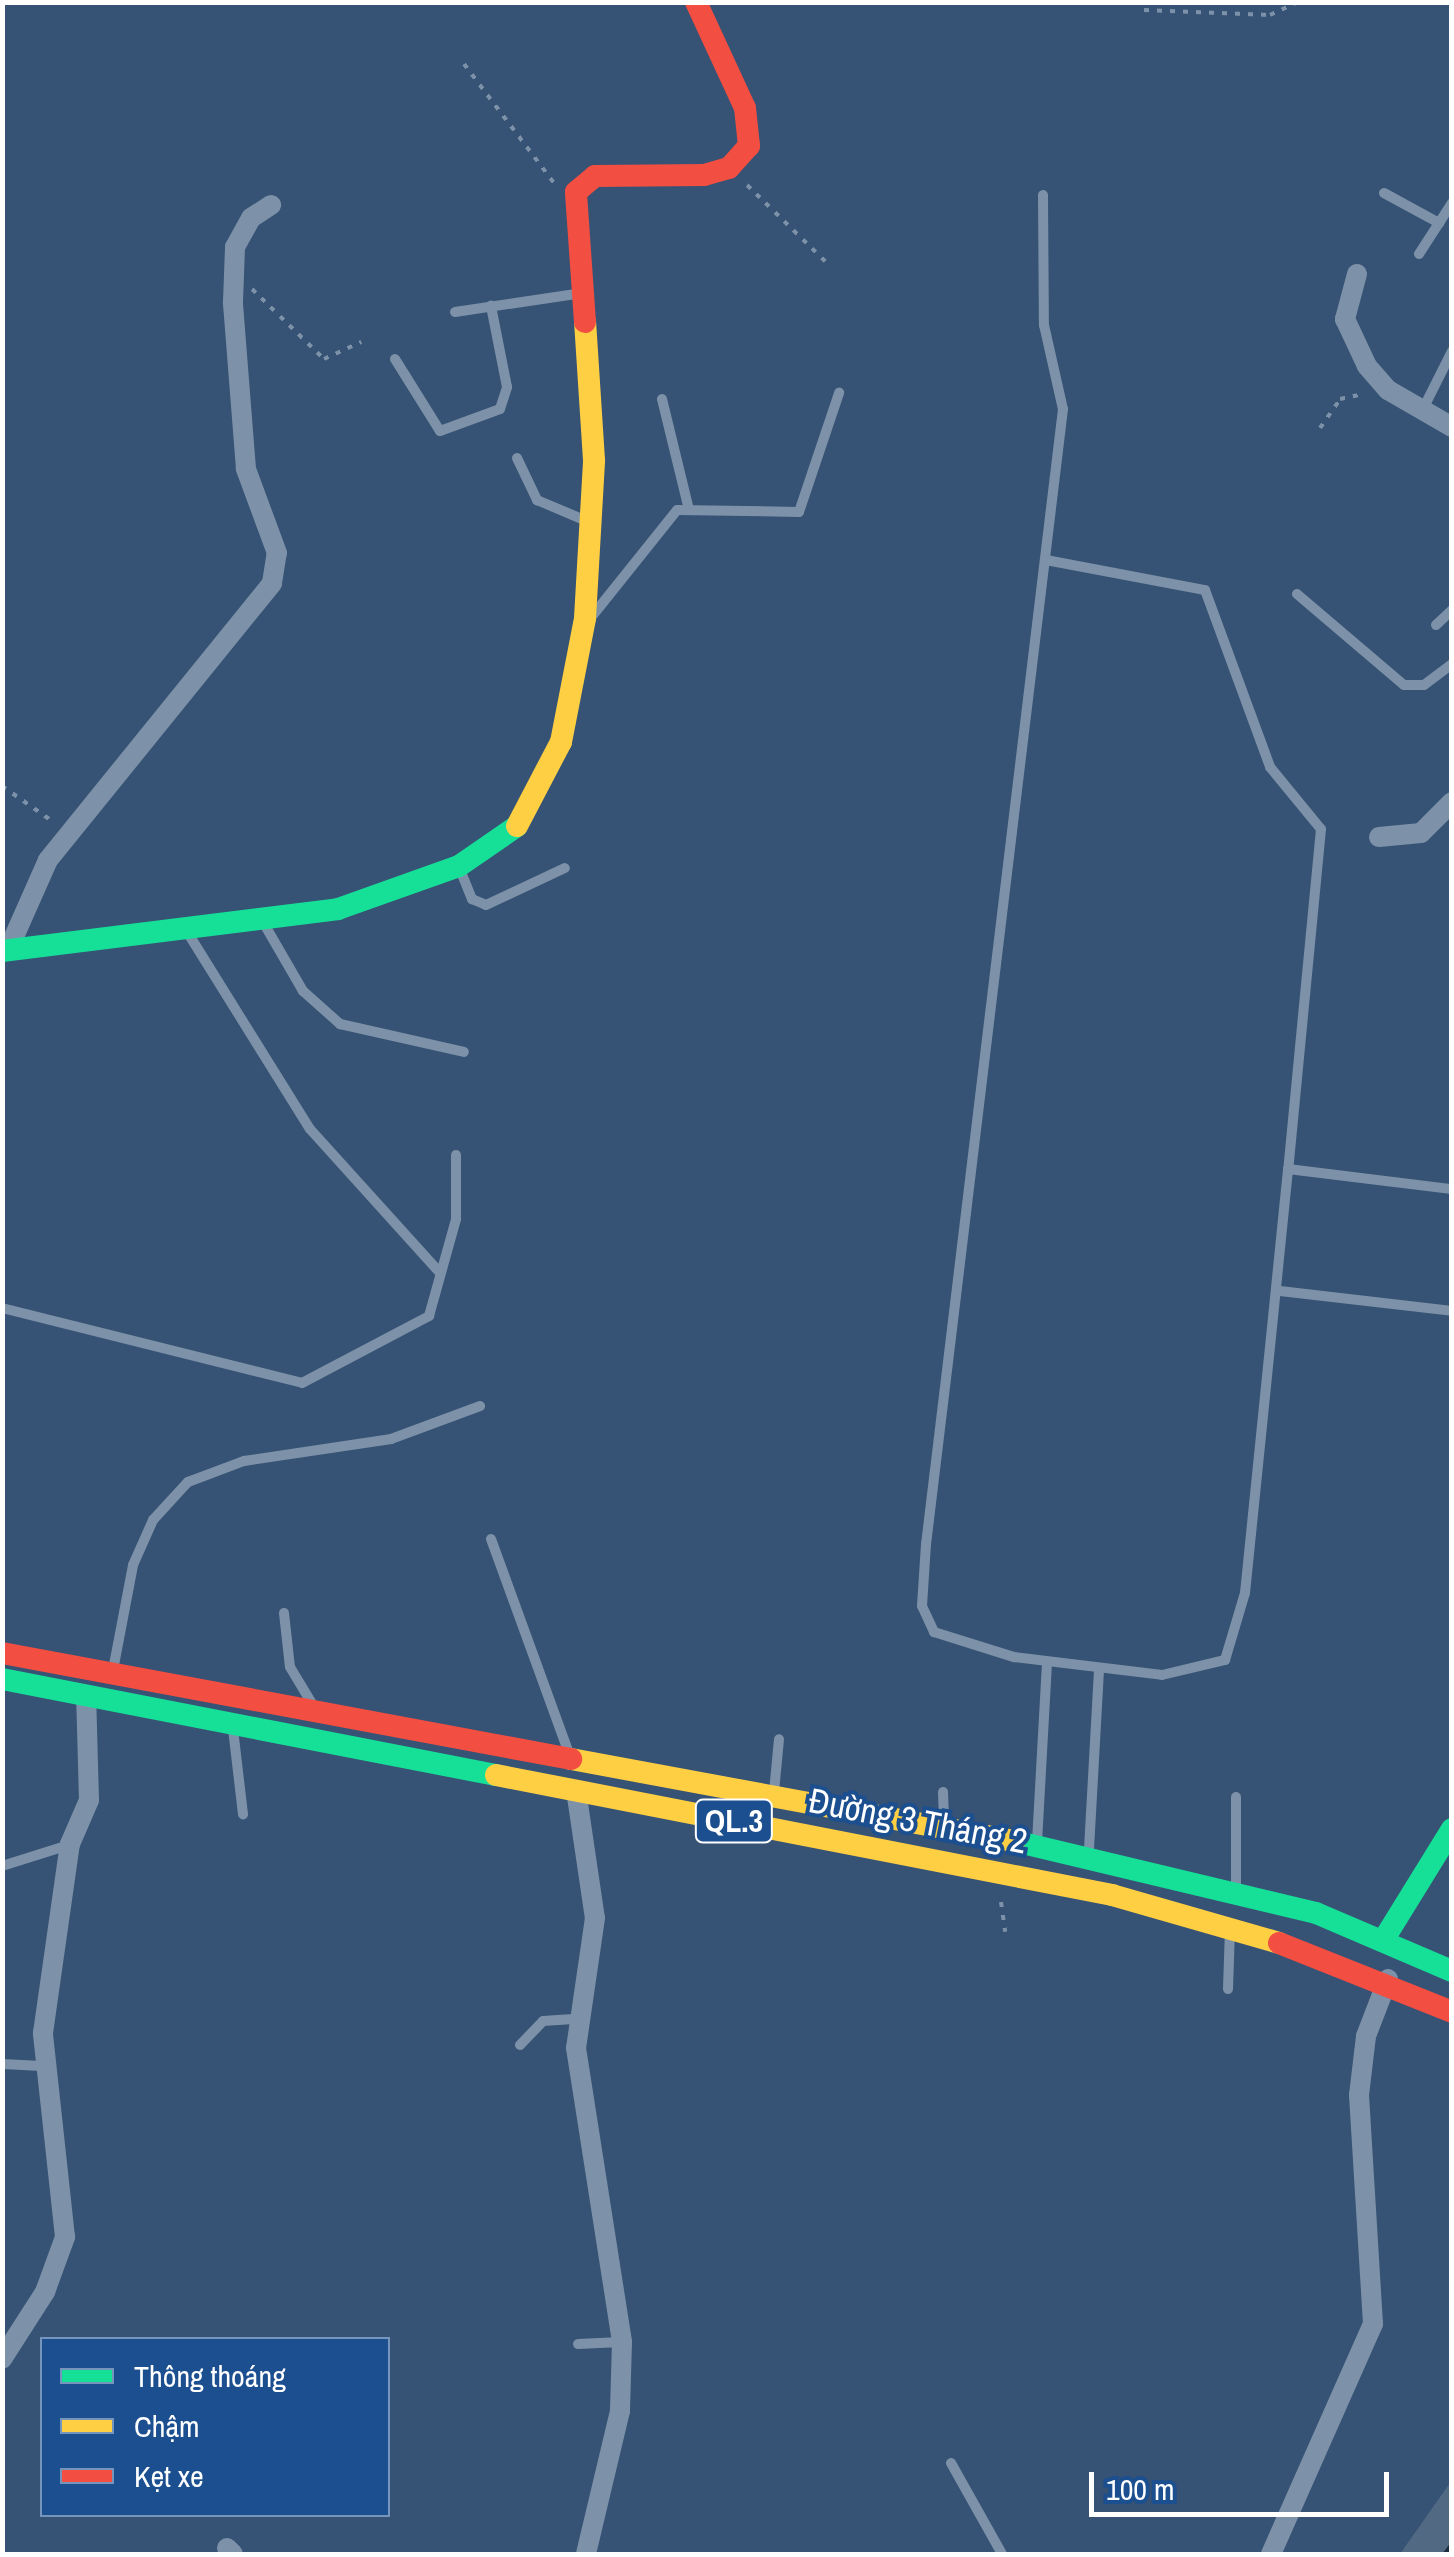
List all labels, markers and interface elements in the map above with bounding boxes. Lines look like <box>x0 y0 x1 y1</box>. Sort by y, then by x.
street label: Đường 3 Tháng 2 <box>805 1779 1031 1863</box>
road number: QL.3 <box>694 1794 774 1848</box>
legend <box>40 2337 390 2517</box>
text: Thông thoáng <box>134 2356 286 2396</box>
text: Chậm <box>134 2406 200 2446</box>
scale bar <box>1094 2452 1394 2514</box>
text: Kẹt xe <box>134 2456 204 2496</box>
text: 100 m <box>1106 2469 1174 2509</box>

